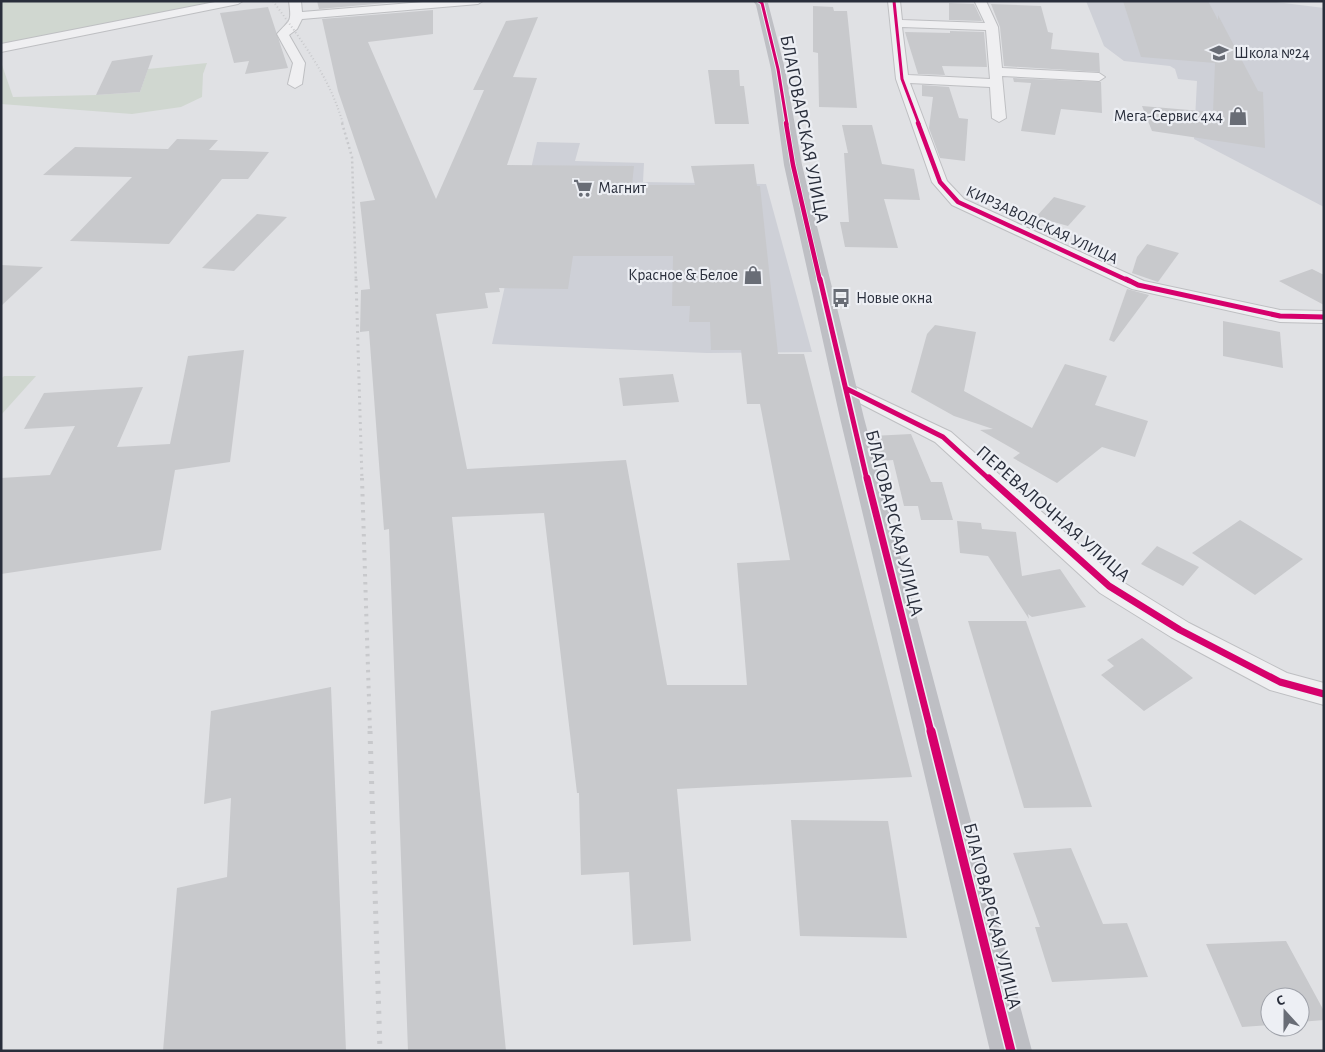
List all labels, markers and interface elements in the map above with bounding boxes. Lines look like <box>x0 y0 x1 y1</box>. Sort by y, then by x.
street label: БЛАГОВАРСКАЯ УЛИЦА <box>776 33 832 225</box>
school or university icon: Школа №24 <box>1208 42 1230 64</box>
place label: Школа №24 <box>1234 45 1310 61</box>
shop icon: Мега-Сервис 4х4 <box>1227 105 1249 127</box>
place label: Мега-Сервис 4х4 <box>1114 108 1223 124</box>
supermarket icon: Магнит <box>572 177 594 199</box>
place label: Магнит <box>598 180 646 196</box>
street label: КИРЗАВОДСКАЯ УЛИЦА <box>964 183 1121 267</box>
shop icon: Красное & Белое <box>742 264 764 286</box>
place label: Красное & Белое <box>628 267 738 283</box>
bus stop icon: Новые окна <box>830 287 852 309</box>
place label: Новые окна <box>856 290 933 306</box>
street label: БЛАГОВАРСКАЯ УЛИЦА <box>862 428 926 618</box>
street label: ПЕРЕВАЛОЧНАЯ УЛИЦА <box>972 442 1134 586</box>
street label: БЛАГОВАРСКАЯ УЛИЦА <box>960 821 1024 1011</box>
north arrow <box>1260 987 1310 1037</box>
text: С <box>1275 993 1287 1009</box>

